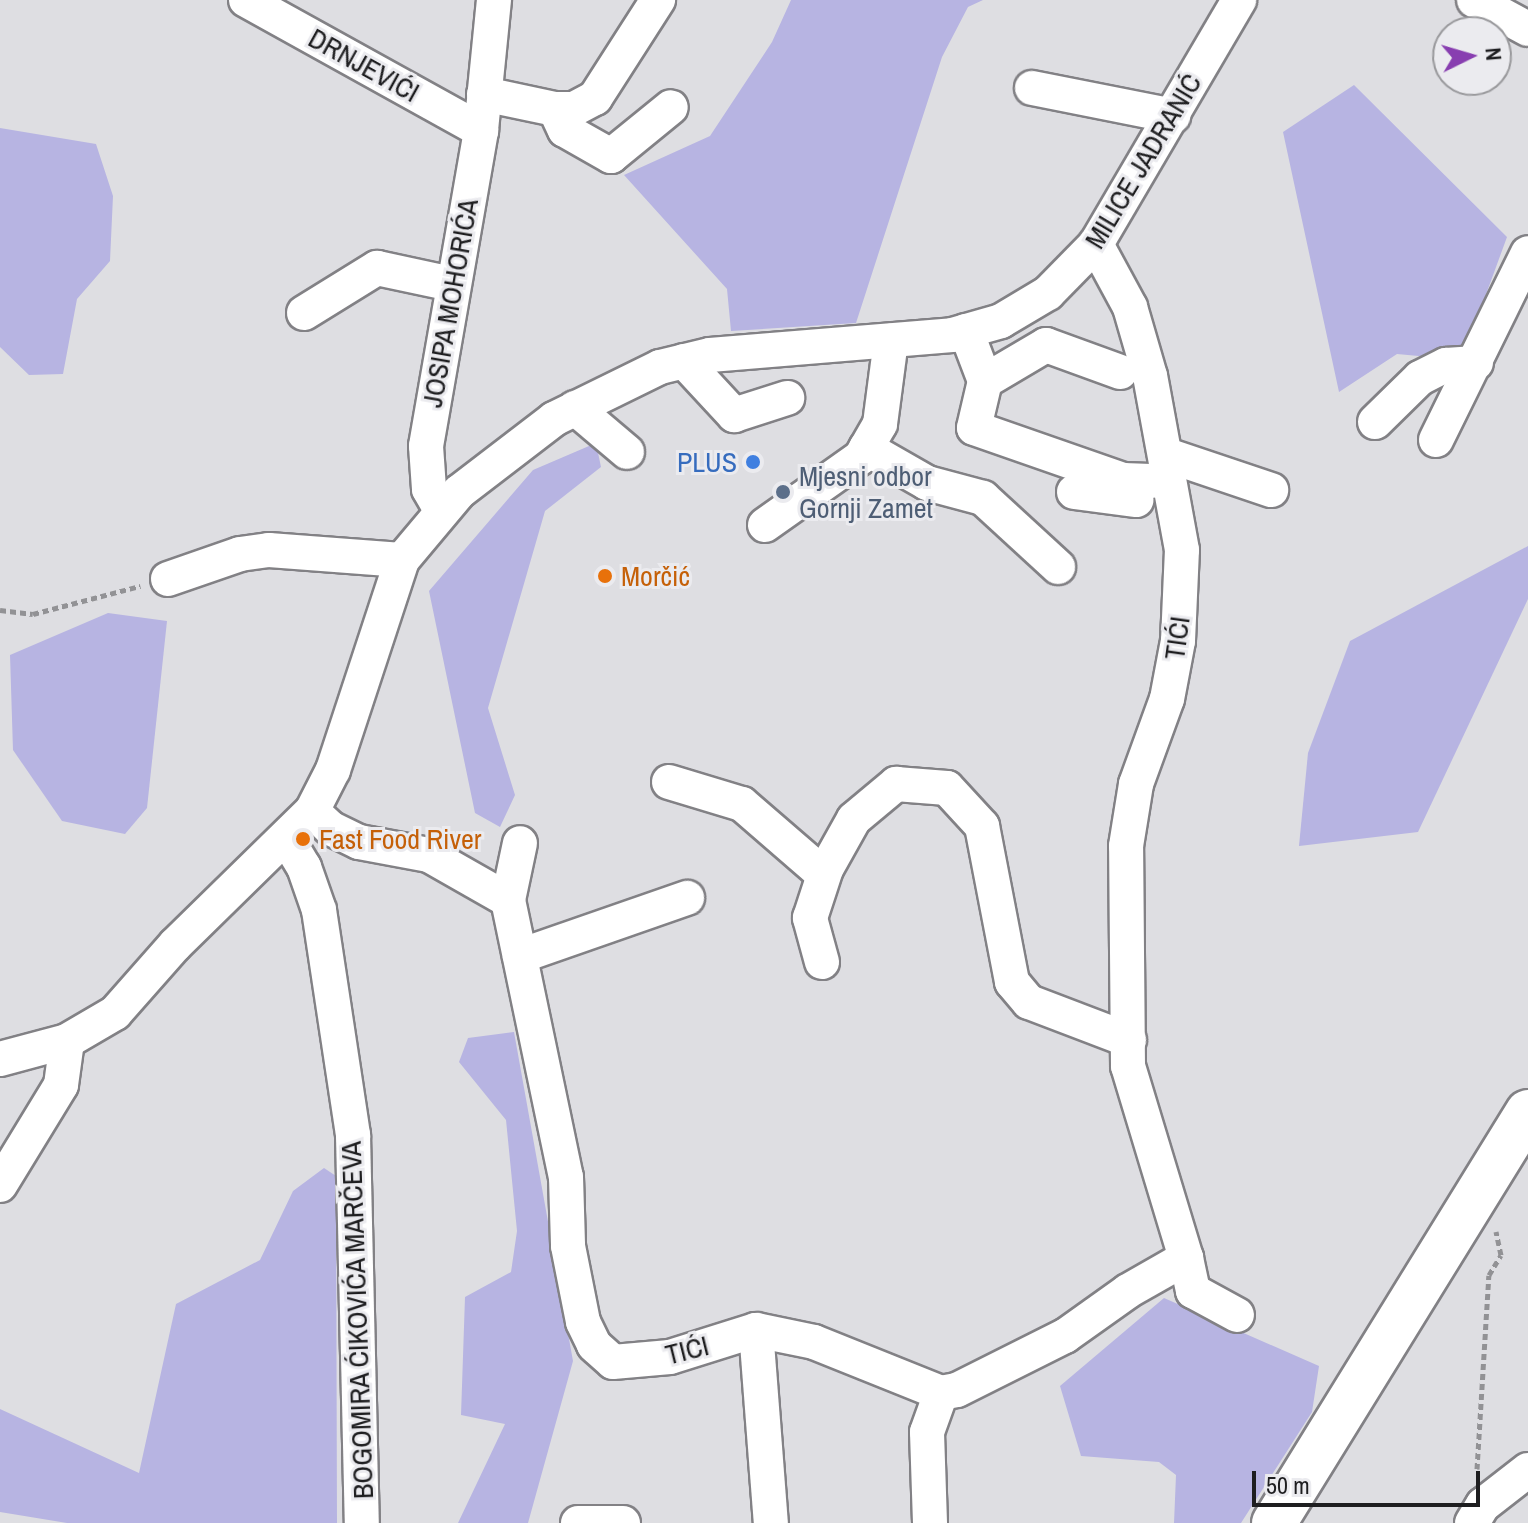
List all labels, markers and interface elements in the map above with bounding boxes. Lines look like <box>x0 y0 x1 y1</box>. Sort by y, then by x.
north arrow <box>1432 16 1512 96</box>
street label: DRNJEVIĆI <box>303 21 425 109</box>
text: N <box>1478 46 1509 62</box>
street label: MILICE JADRANIĆ <box>1078 68 1208 254</box>
street label: JOSIPA MOHORIĆA <box>415 195 485 411</box>
place label: PLUS <box>677 445 737 479</box>
marker: PLUS <box>744 453 762 471</box>
place label: Mjesni odbor Gornji Zamet <box>799 459 933 525</box>
marker: Mjesni odbor Gornji Zamet <box>774 483 792 501</box>
place label: Morčić <box>621 559 690 593</box>
marker: Morčić <box>596 567 614 585</box>
street label: TIĆI <box>1157 614 1197 662</box>
place label: Fast Food River <box>319 822 481 856</box>
marker: Fast Food River <box>294 830 312 848</box>
street label: BOGOMIRA ĆIKOVIĆA MARČEVA <box>334 1139 380 1501</box>
street label: TIĆI <box>662 1328 712 1372</box>
scale bar <box>1256 1455 1484 1505</box>
text: 50 m <box>1266 1469 1310 1501</box>

